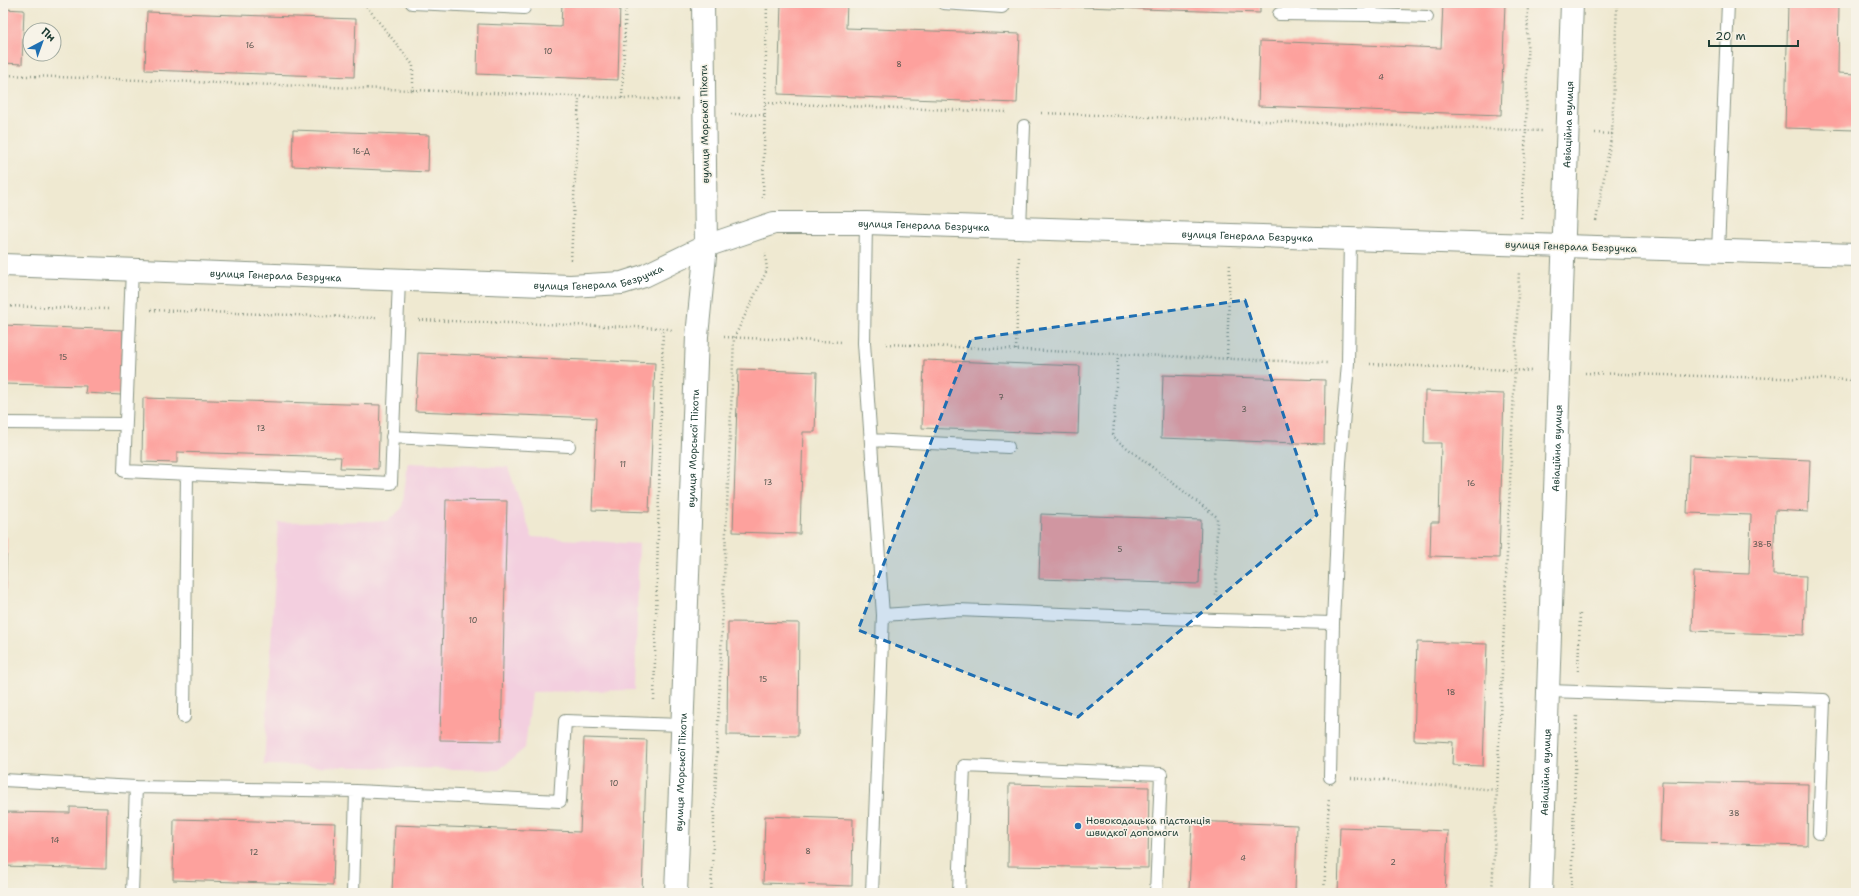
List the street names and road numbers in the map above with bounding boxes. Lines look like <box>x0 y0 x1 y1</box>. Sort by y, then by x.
street label: вулиця Морської Піхоти <box>697 64 712 183</box>
street label: Авіаційна вулиця <box>1560 81 1576 168</box>
street label: вулиця Генерала Безручка <box>858 217 991 234</box>
street label: вулиця Генерала Безручка <box>1181 227 1314 245</box>
street label: вулиця Генерала Безручка <box>1505 238 1638 255</box>
street label: вулиця Генерала Безручка <box>533 261 666 293</box>
street label: вулиця Генерала Безручка <box>210 267 343 285</box>
street label: вулиця Морської Піхоти <box>685 388 702 508</box>
street label: Авіаційна вулиця <box>1549 404 1565 492</box>
street label: вулиця Морської Піхоти <box>672 712 690 832</box>
street label: Авіаційна вулиця <box>1538 728 1554 816</box>

